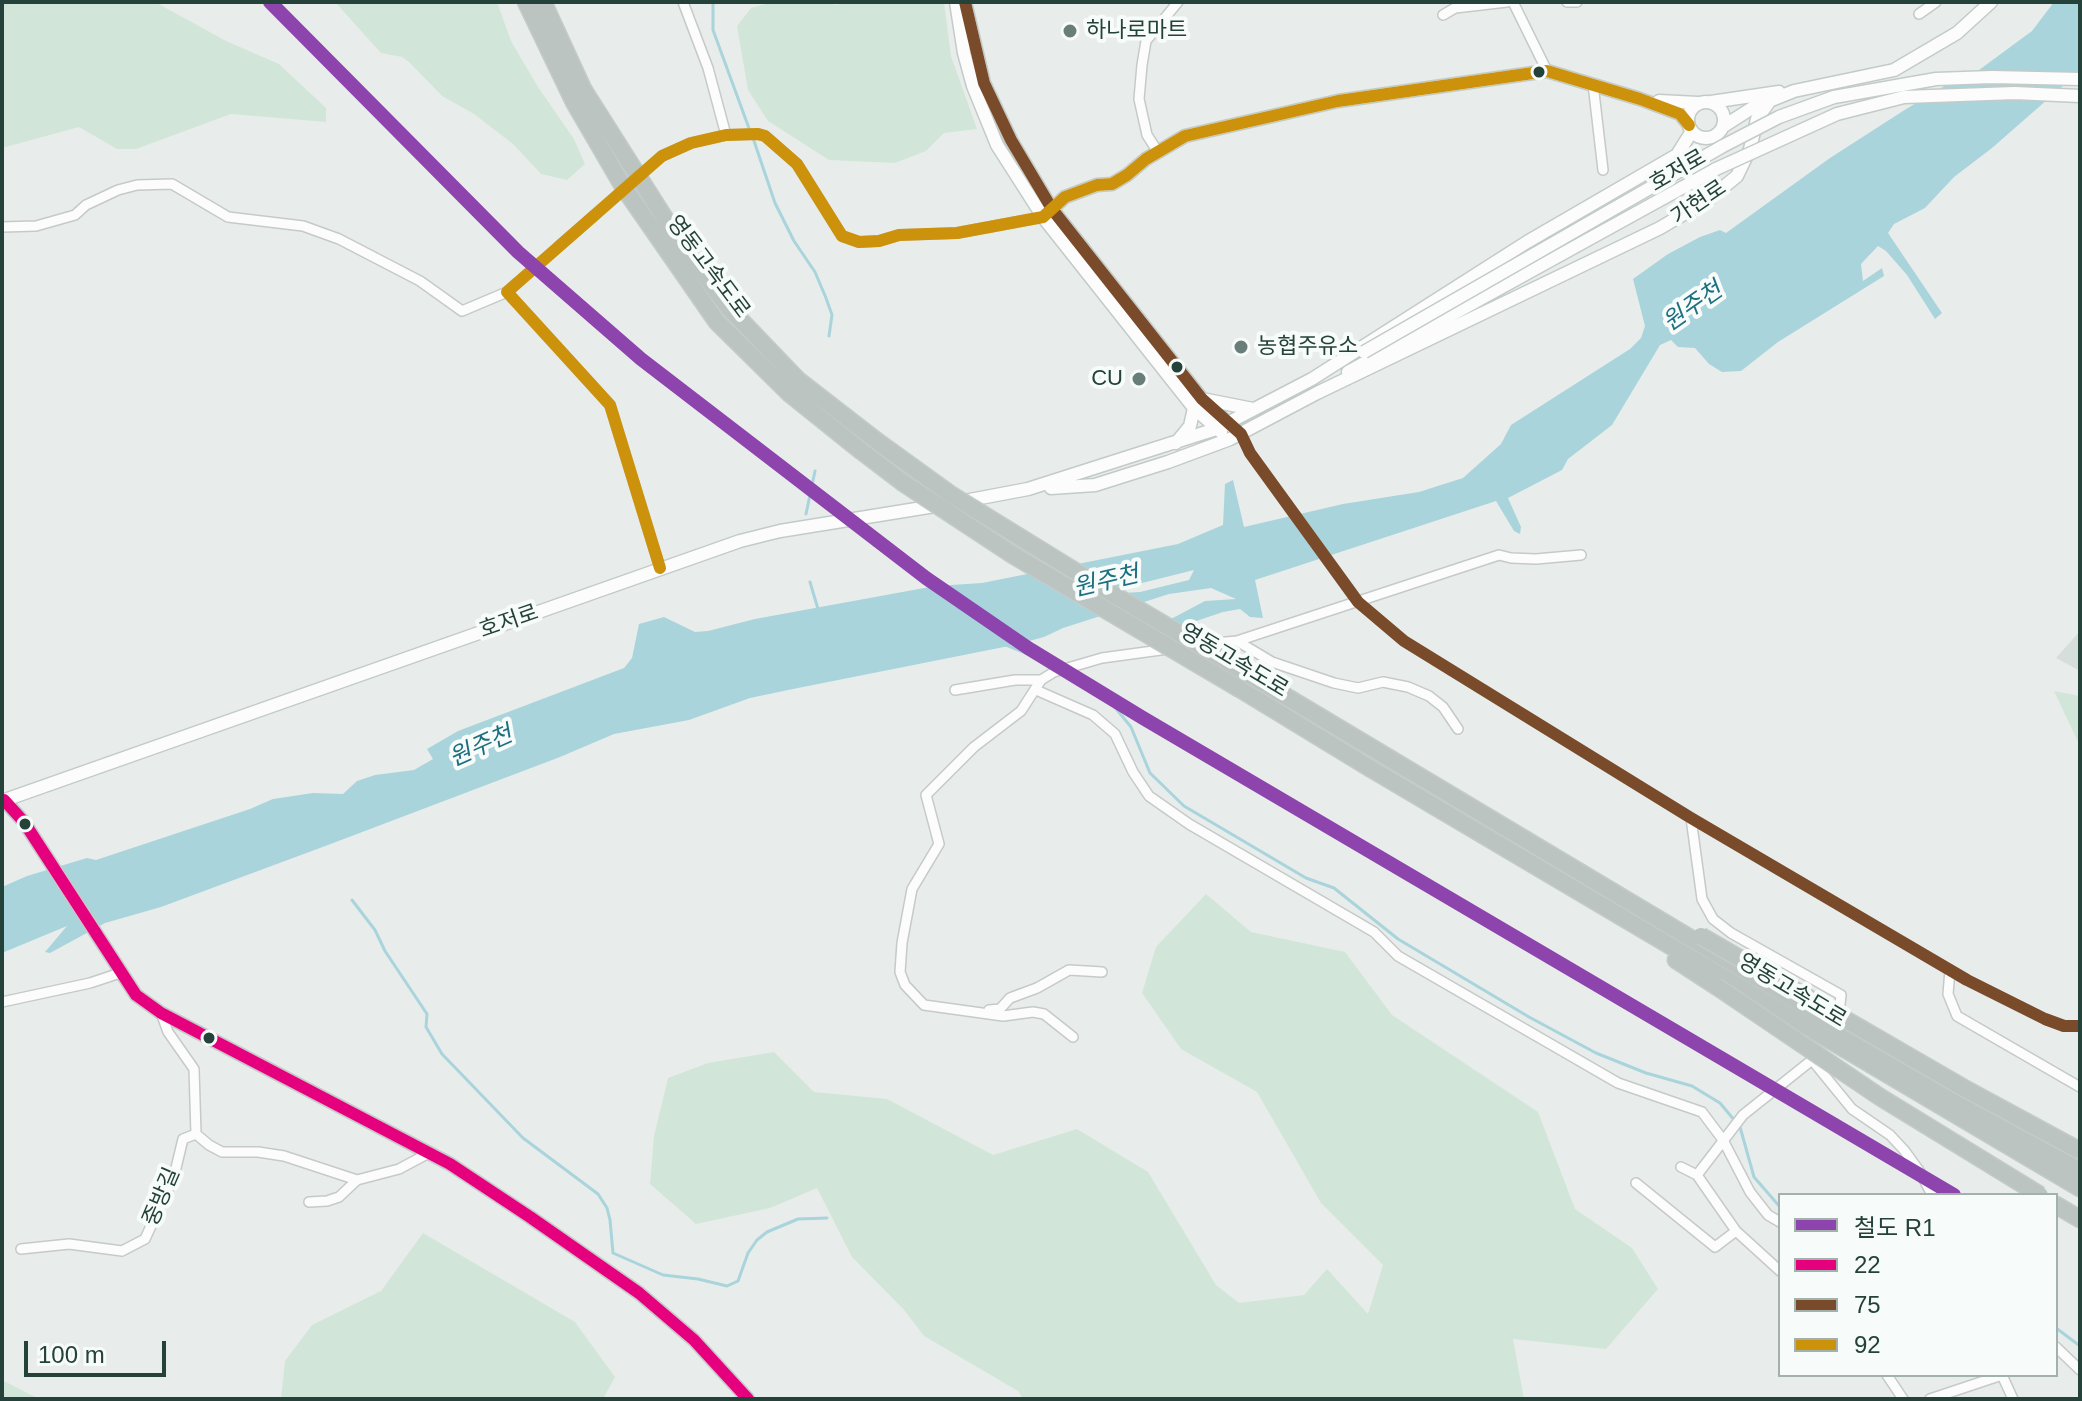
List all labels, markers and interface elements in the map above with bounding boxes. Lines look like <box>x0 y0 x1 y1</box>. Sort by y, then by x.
place label: 하나로마트 <box>1086 18 1187 44</box>
marker: 하나로마트 <box>1061 22 1079 40</box>
unlabelled marker <box>1531 64 1547 80</box>
street label: 호저로 <box>1645 144 1711 198</box>
street label: 가현로 <box>1666 175 1732 231</box>
street label: 영동고속도로 <box>661 211 755 323</box>
water label: 원주천 <box>1658 276 1728 338</box>
place label: 농협주유소 <box>1257 334 1358 360</box>
marker: 농협주유소 <box>1232 338 1250 356</box>
unlabelled marker <box>1169 359 1185 375</box>
place label: CU <box>1091 366 1123 392</box>
marker: CU <box>1130 370 1148 388</box>
water label: 원주천 <box>1070 561 1142 603</box>
street label: 호저로 <box>476 600 542 644</box>
street label: 영동고속도로 <box>1175 618 1293 704</box>
water label: 원주천 <box>445 720 517 774</box>
unlabelled marker <box>17 816 33 832</box>
street label: 영동고속도로 <box>1733 948 1851 1034</box>
unlabelled marker <box>201 1030 217 1046</box>
street label: 중방길 <box>138 1164 186 1230</box>
legend <box>1778 1193 2058 1377</box>
text: 철도 R1 <box>1854 1214 1936 1241</box>
text: 22 <box>1854 1251 1881 1278</box>
text: 75 <box>1854 1291 1881 1318</box>
scale bar <box>28 1325 170 1375</box>
text: 92 <box>1854 1331 1881 1358</box>
text: 100 m <box>38 1341 105 1368</box>

